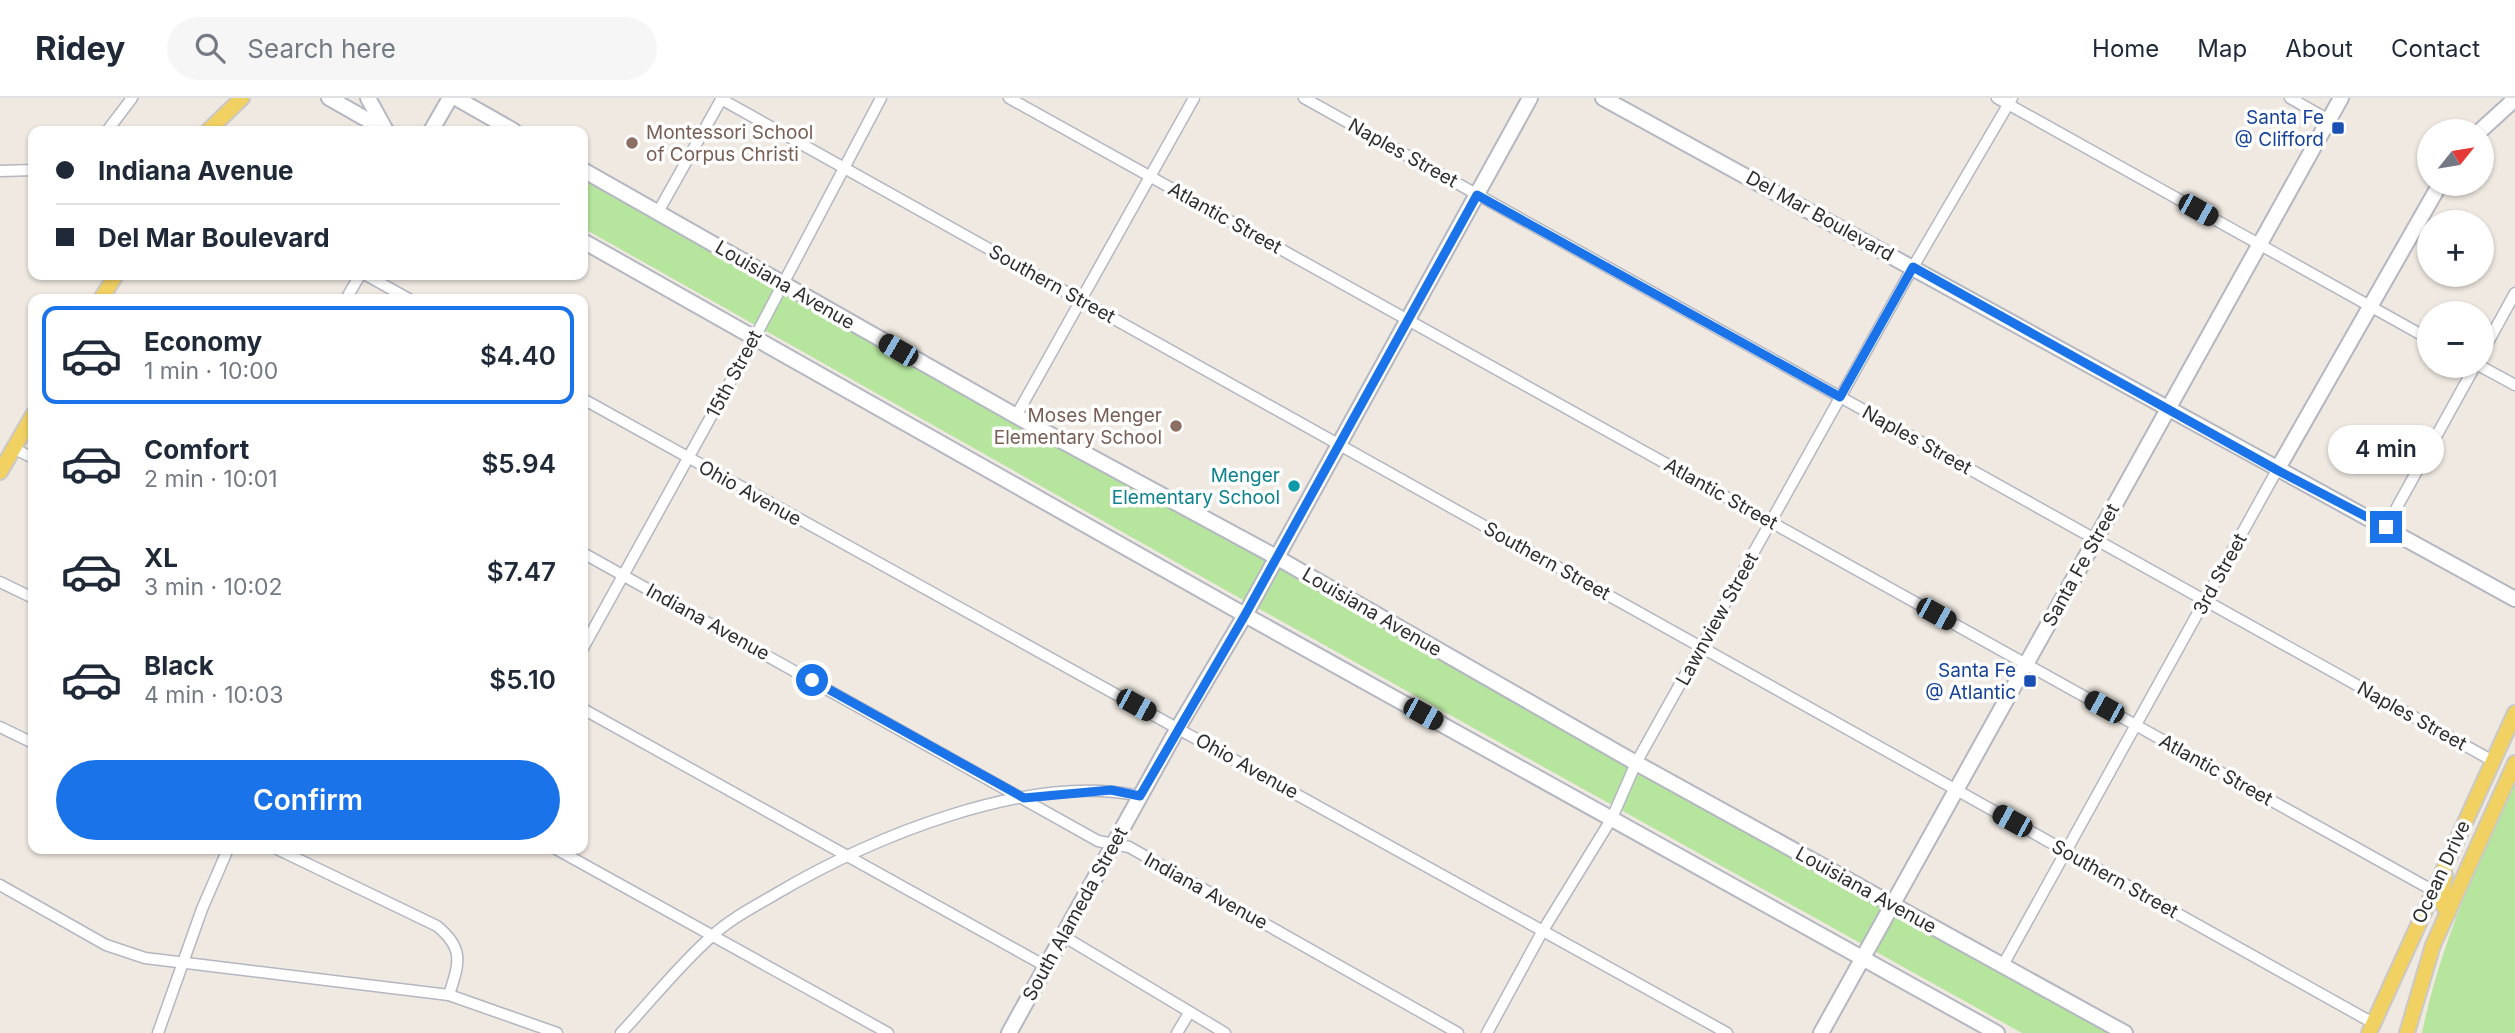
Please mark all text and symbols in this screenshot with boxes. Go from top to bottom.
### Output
search box [167,17,657,80]
text: Ridey [35,28,125,68]
icon: search [191,29,229,67]
text: Search here [247,33,396,64]
text: Home [2092,34,2159,63]
text: Map [2197,34,2247,63]
text: About [2285,34,2353,63]
text: Contact [2391,34,2480,63]
place label: Santa Fe @ Clifford [2235,106,2324,151]
street label: Naples Street [1344,114,1462,192]
north arrow [2417,119,2494,196]
map controls [2417,119,2494,378]
marker: Santa Fe @ Clifford [2330,120,2346,136]
place label: Montessori School of Corpus Christi [646,121,813,166]
marker: Montessori School of Corpus Christi [624,135,640,151]
text: Indiana Avenue [98,155,294,186]
street label: Del Mar Boulevard [1742,166,1898,266]
street label: Atlantic Street [1164,177,1286,259]
car [2175,191,2222,229]
button: + [2417,210,2494,287]
text: Del Mar Boulevard [98,222,330,253]
street label: Louisiana Avenue [711,236,859,334]
street label: Southern Street [985,240,1119,328]
button: − [2417,301,2494,378]
icon: car [60,324,123,387]
text: Economy [144,326,262,357]
street label: 15th Street [701,326,767,422]
car [875,330,922,370]
text: $4.40 [480,340,556,371]
text: 1 min · 10:00 [144,357,278,385]
street label: Naples Street [1858,401,1976,479]
place label: Moses Menger Elementary School [994,404,1162,449]
marker: Moses Menger Elementary School [1168,418,1184,434]
callout: 4 min [2328,426,2444,474]
icon: car [60,432,123,495]
text: Comfort [144,434,249,465]
text: 4 min [2355,435,2417,463]
text: $5.94 [481,448,556,479]
street label: Atlantic Street [1660,453,1782,535]
street label: Ohio Avenue [695,455,805,531]
place label: Menger Elementary School [1112,464,1280,509]
text: 2 min · 10:01 [144,465,278,493]
marker: Menger Elementary School [1286,478,1302,494]
street label: Santa Fe Street [2038,500,2124,630]
route end [2370,511,2402,543]
street label: Southern Street [1480,517,1614,605]
street label: 3rd Street [2188,529,2252,619]
icon: car [60,540,123,603]
text: XL [144,542,178,573]
street label: Lawnview Street [1671,549,1763,689]
text: $7.47 [487,556,556,587]
street label: Louisiana Avenue [1298,563,1446,661]
text: 3 min · 10:02 [144,573,283,601]
street label: Indiana Avenue [642,579,774,665]
car [1913,595,1960,633]
icon: car [60,648,123,711]
text: Black [144,650,214,681]
place label: Santa Fe @ Atlantic [1925,659,2016,704]
text: $5.10 [489,664,556,695]
route start [796,664,828,696]
marker: Santa Fe @ Atlantic [2022,673,2038,689]
street label: Naples Street [2353,677,2471,755]
text: 4 min · 10:03 [144,681,283,709]
car [1113,686,1160,724]
car [2081,688,2128,726]
car [1400,695,1447,733]
street label: Ohio Avenue [1192,728,1302,804]
street label: Atlantic Street [2155,729,2277,811]
button: Confirm [56,760,560,840]
car [1989,802,2036,840]
street label: Ocean Drive [2407,817,2475,927]
street label: South Alameda Street [1018,823,1132,1005]
street label: Southern Street [2048,835,2182,923]
street label: Louisiana Avenue [1792,842,1940,938]
street label: Indiana Avenue [1140,848,1272,934]

